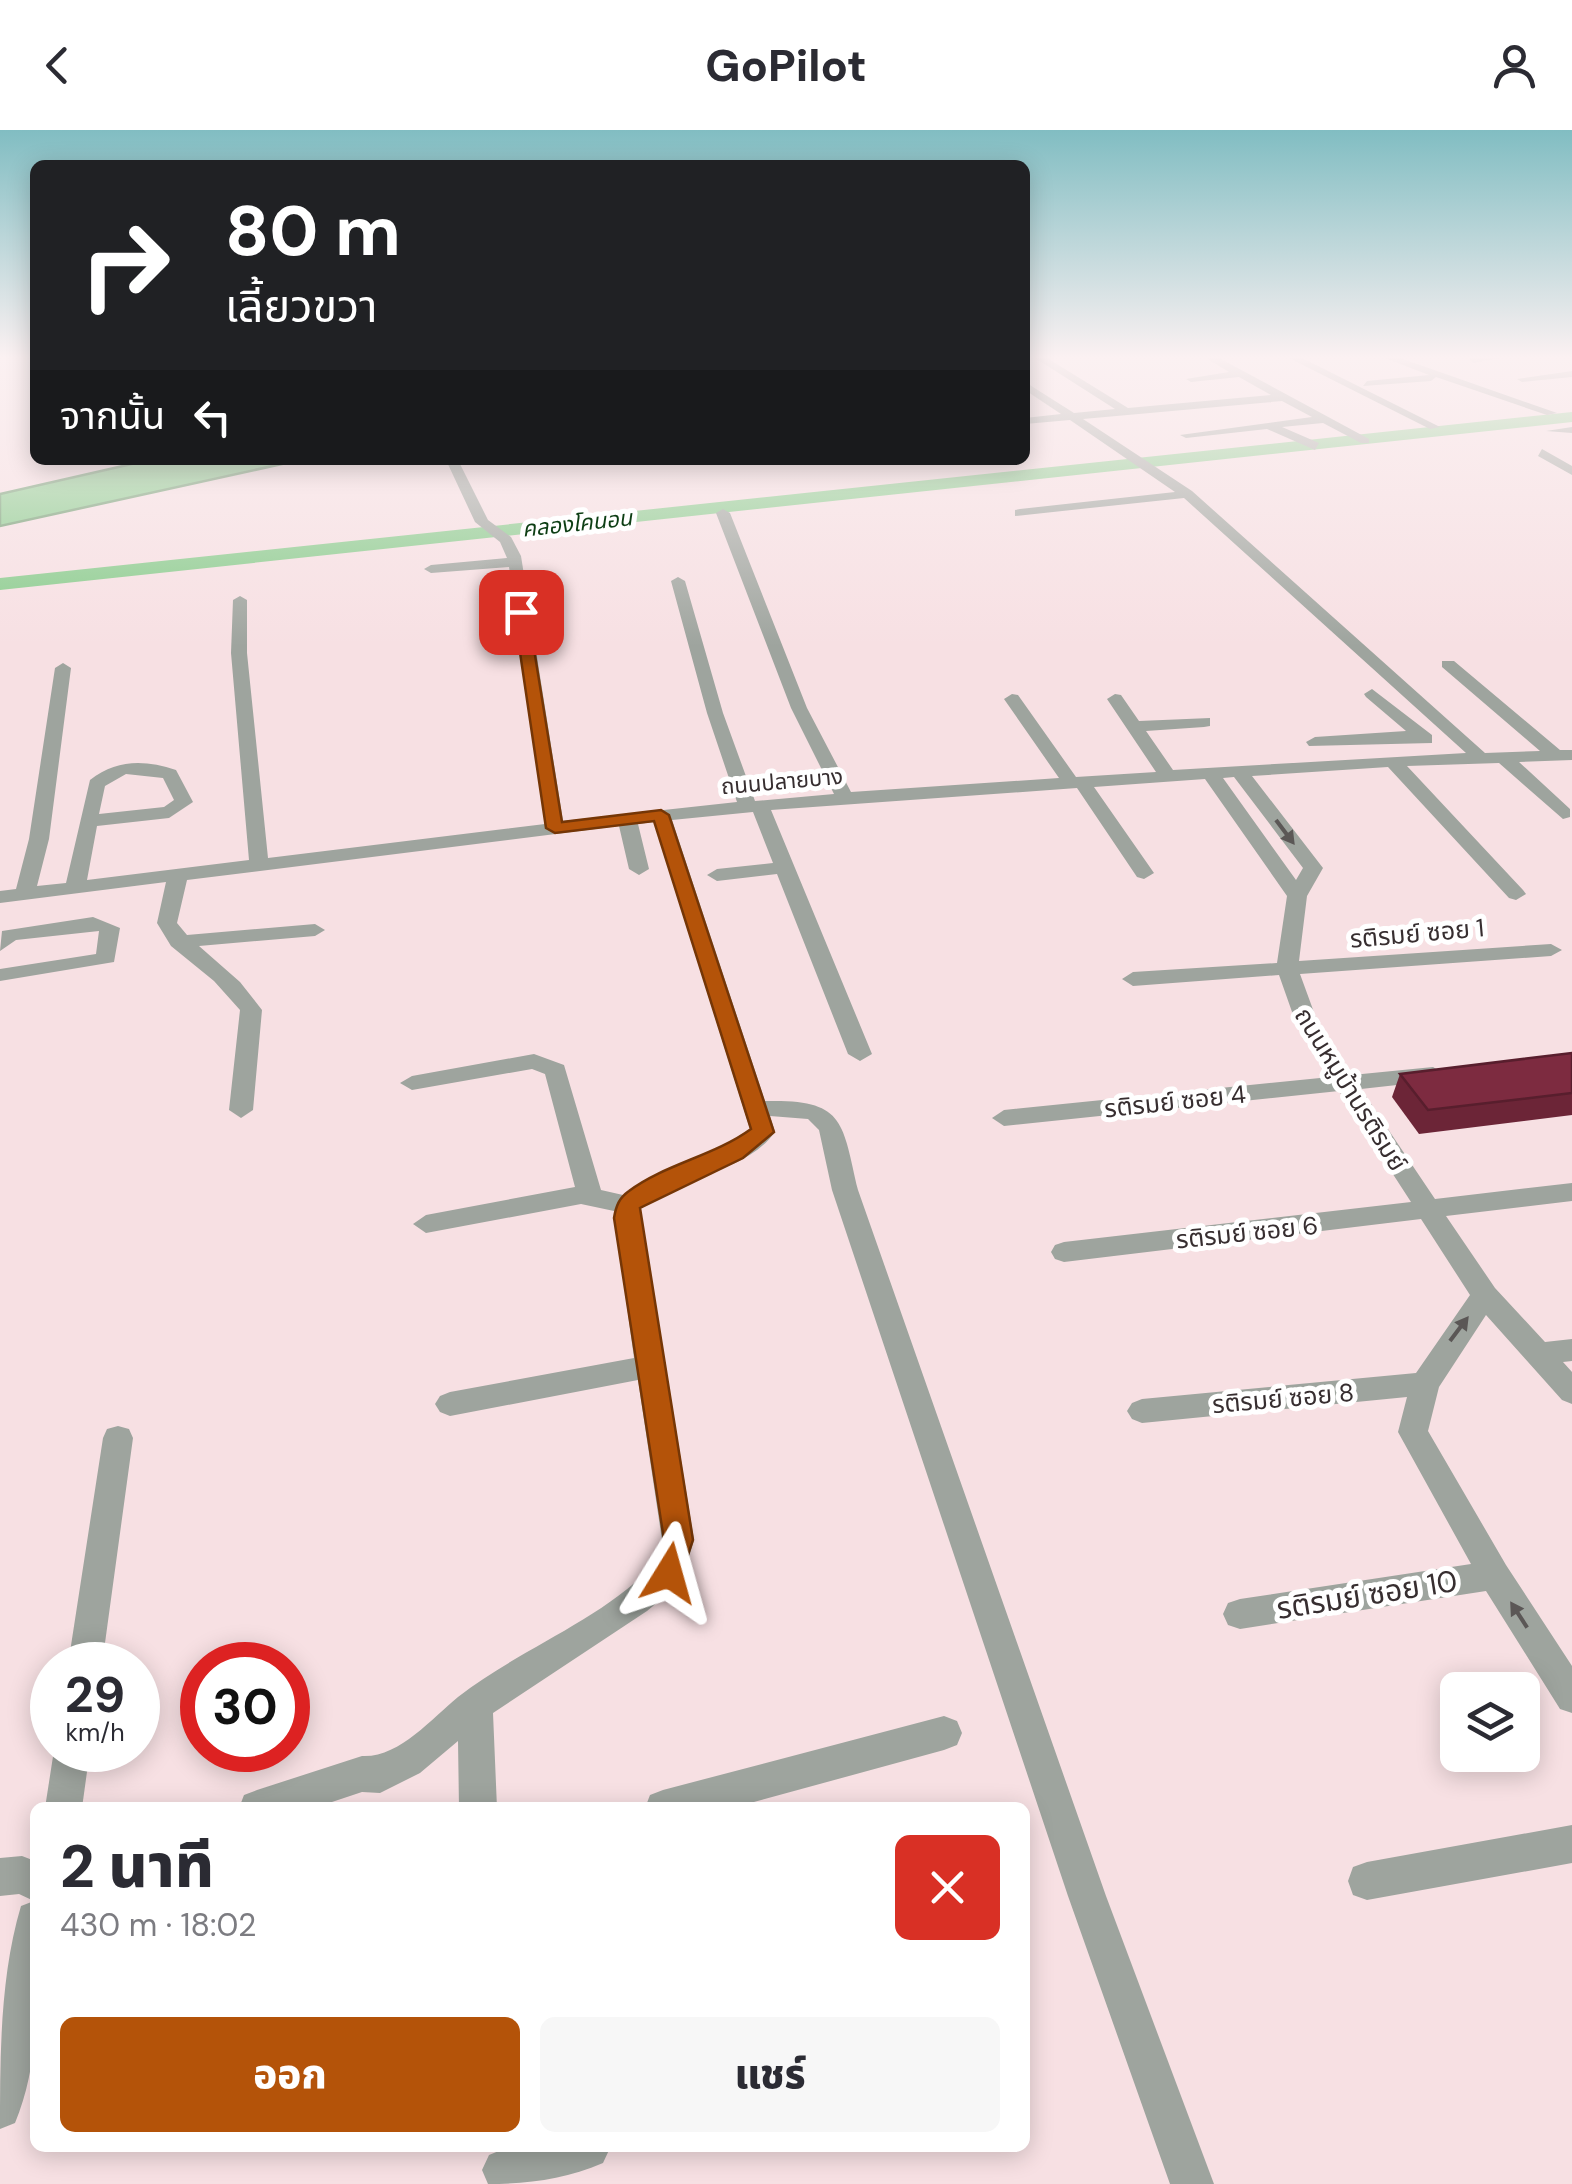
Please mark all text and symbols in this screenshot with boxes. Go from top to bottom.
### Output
text: GoPilot [705,36,867,95]
icon: back [30,38,85,93]
icon: person [1487,38,1542,93]
text: 80 m [225,186,401,277]
icon: right [60,200,190,330]
text: เลี้ยวขวา [225,277,377,336]
icon: left [185,390,240,445]
text: จากนั้น [60,391,165,441]
water label: คลองโคนอน [521,503,635,544]
pin [479,570,564,655]
icon: arrive [494,585,549,640]
street label: ถนนปลายบาง [720,762,844,801]
one-way arrow [1275,819,1295,845]
street label: รติรมย์ ซอย 1 [1349,911,1486,956]
street label: ถนนหมูบ้านรติรมย์ [1287,1001,1414,1177]
street label: รติรมย์ ซอย 4 [1103,1078,1247,1125]
street label: รติรมย์ ซอย 6 [1174,1209,1320,1256]
one-way arrow [1448,1316,1468,1343]
street label: รติรมย์ ซอย 8 [1211,1376,1355,1421]
position arrow [617,1521,721,1625]
street label: รติรมย์ ซอย 10 [1274,1561,1460,1628]
one-way arrow [1511,1601,1529,1628]
speed limit sign: 30 [180,1642,310,1772]
text: 29 [65,1662,125,1728]
map controls [1440,1672,1540,1772]
button: layers [1440,1672,1540,1772]
text: km/h [65,1716,125,1749]
text: 2 นาที [60,1827,214,1906]
button: close [895,1835,1000,1940]
text: 430 m · 18:02 [60,1904,257,1946]
button: ออก [60,2017,520,2132]
button: แชร์ [540,2017,1000,2132]

